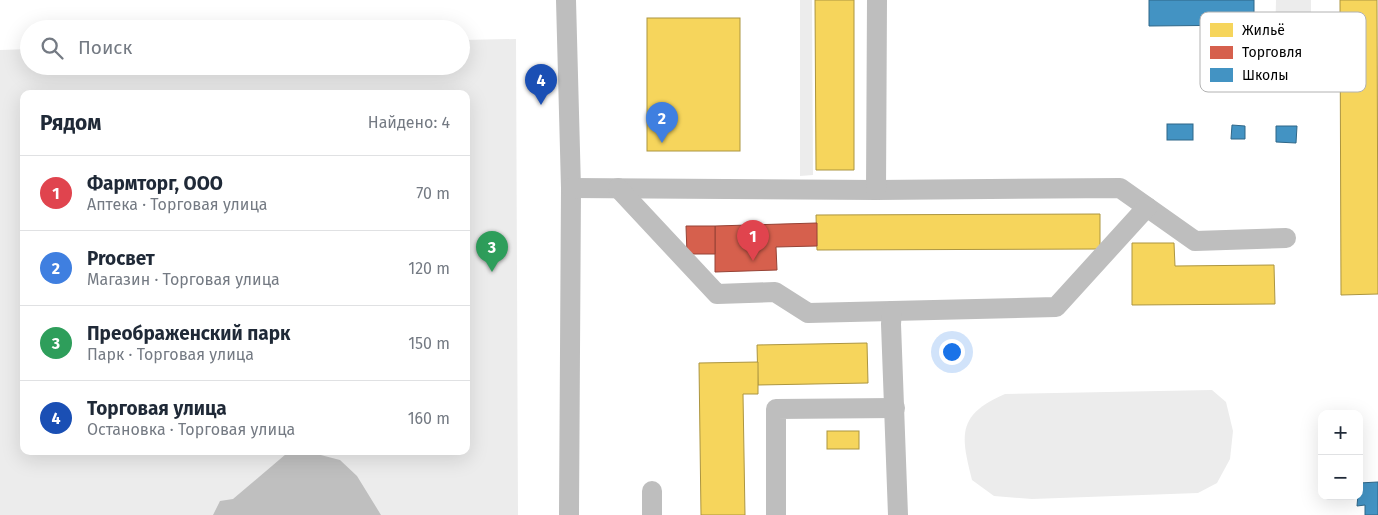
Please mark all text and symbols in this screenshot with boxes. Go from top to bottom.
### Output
legend [1200,12,1366,92]
search box [20,20,470,75]
text: Жильё [1242,22,1285,39]
icon: search [38,34,66,62]
text: Поиск [78,36,132,59]
text: Торговля [1242,44,1302,61]
pin: 4 [525,64,557,105]
text: Школы [1242,67,1288,84]
pin: 2 [646,102,678,143]
text: Рядом [40,110,101,136]
text: Найдено: 4 [368,113,450,132]
text: Фармторг, ООО [87,172,223,195]
text: 1 [52,184,60,203]
text: 70 m [416,184,450,203]
text: Аптека · Торговая улица [87,195,267,214]
pin: 1 [737,220,769,261]
pin: 3 [476,231,508,272]
text: Proсвет [87,247,155,270]
text: 2 [52,259,60,278]
text: 120 m [408,259,450,278]
text: Магазин · Торговая улица [87,270,280,289]
text: Преображенский парк [87,322,291,345]
text: 3 [52,334,60,353]
text: 150 m [408,334,450,353]
your location [939,339,965,365]
text: Парк · Торговая улица [87,345,254,364]
text: Торговая улица [87,397,227,420]
text: 4 [51,409,61,428]
text: 160 m [408,409,450,428]
map controls [1318,410,1363,500]
button: + [1318,410,1363,455]
text: Остановка · Торговая улица [87,420,295,439]
button: − [1318,455,1363,500]

